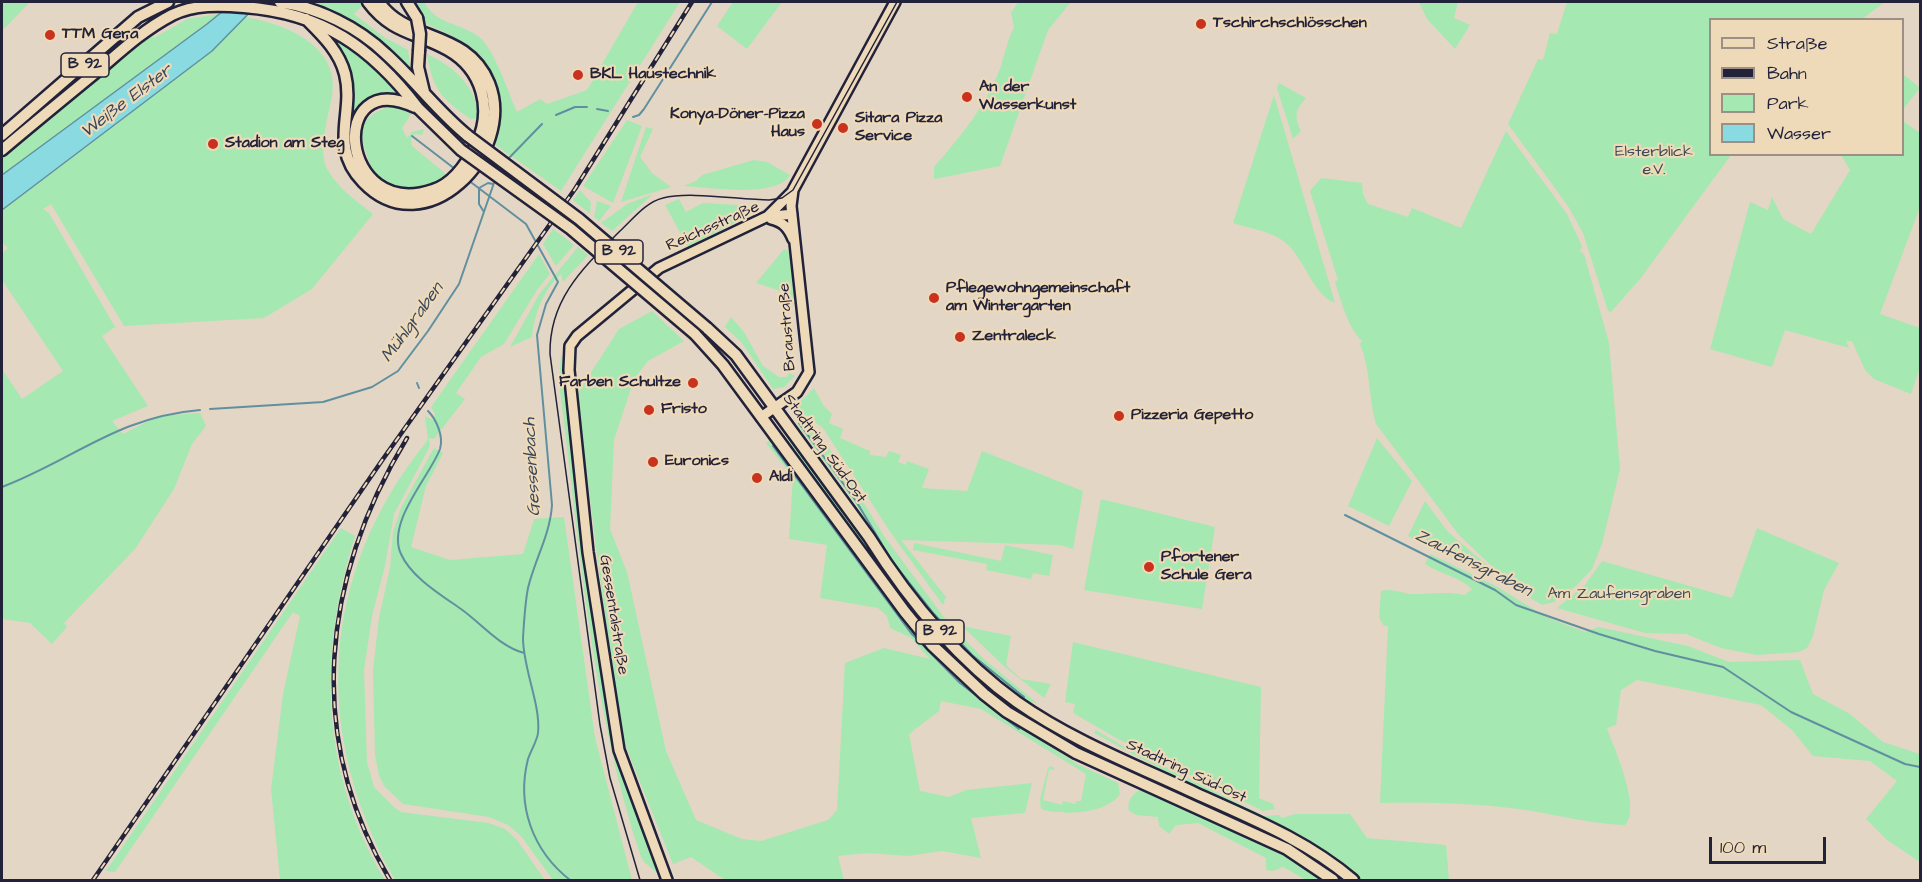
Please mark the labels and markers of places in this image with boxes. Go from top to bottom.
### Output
place label: Tschirchschlösschen [1213,14,1367,34]
marker: Tschirchschlösschen [1194,17,1208,31]
place label: TTM Gera [62,25,138,45]
marker: TTM Gera [43,28,57,42]
place label: BKL Haustechnik [590,65,716,85]
marker: BKL Haustechnik [571,68,585,82]
place label: An der Wasserkunst [979,78,1076,116]
marker: An der Wasserkunst [960,90,974,104]
place label: Konya-Döner-Pizza Haus [670,105,805,143]
place label: Sitara Pizza Service [855,109,942,147]
marker: Konya-Döner-Pizza Haus [810,117,824,131]
marker: Sitara Pizza Service [836,121,850,135]
place label: Stadion am Steg [225,134,345,154]
marker: Stadion am Steg [206,137,220,151]
place label: Pflegewohngemeinschaft am Wintergarten [946,279,1130,317]
marker: Pflegewohngemeinschaft am Wintergarten [927,291,941,305]
place label: Zentraleck [972,327,1056,347]
marker: Zentraleck [953,330,967,344]
place label: Farben Schultze [559,373,681,393]
marker: Farben Schultze [686,376,700,390]
place label: Fristo [661,400,707,420]
marker: Fristo [642,403,656,417]
place label: Pizzeria Gepetto [1131,406,1253,426]
marker: Pizzeria Gepetto [1112,409,1126,423]
place label: Euronics [665,452,729,472]
marker: Euronics [646,455,660,469]
place label: Aldi [769,468,792,488]
marker: Aldi [750,471,764,485]
place label: Pfortener Schule Gera [1161,548,1252,586]
marker: Pfortener Schule Gera [1142,560,1156,574]

